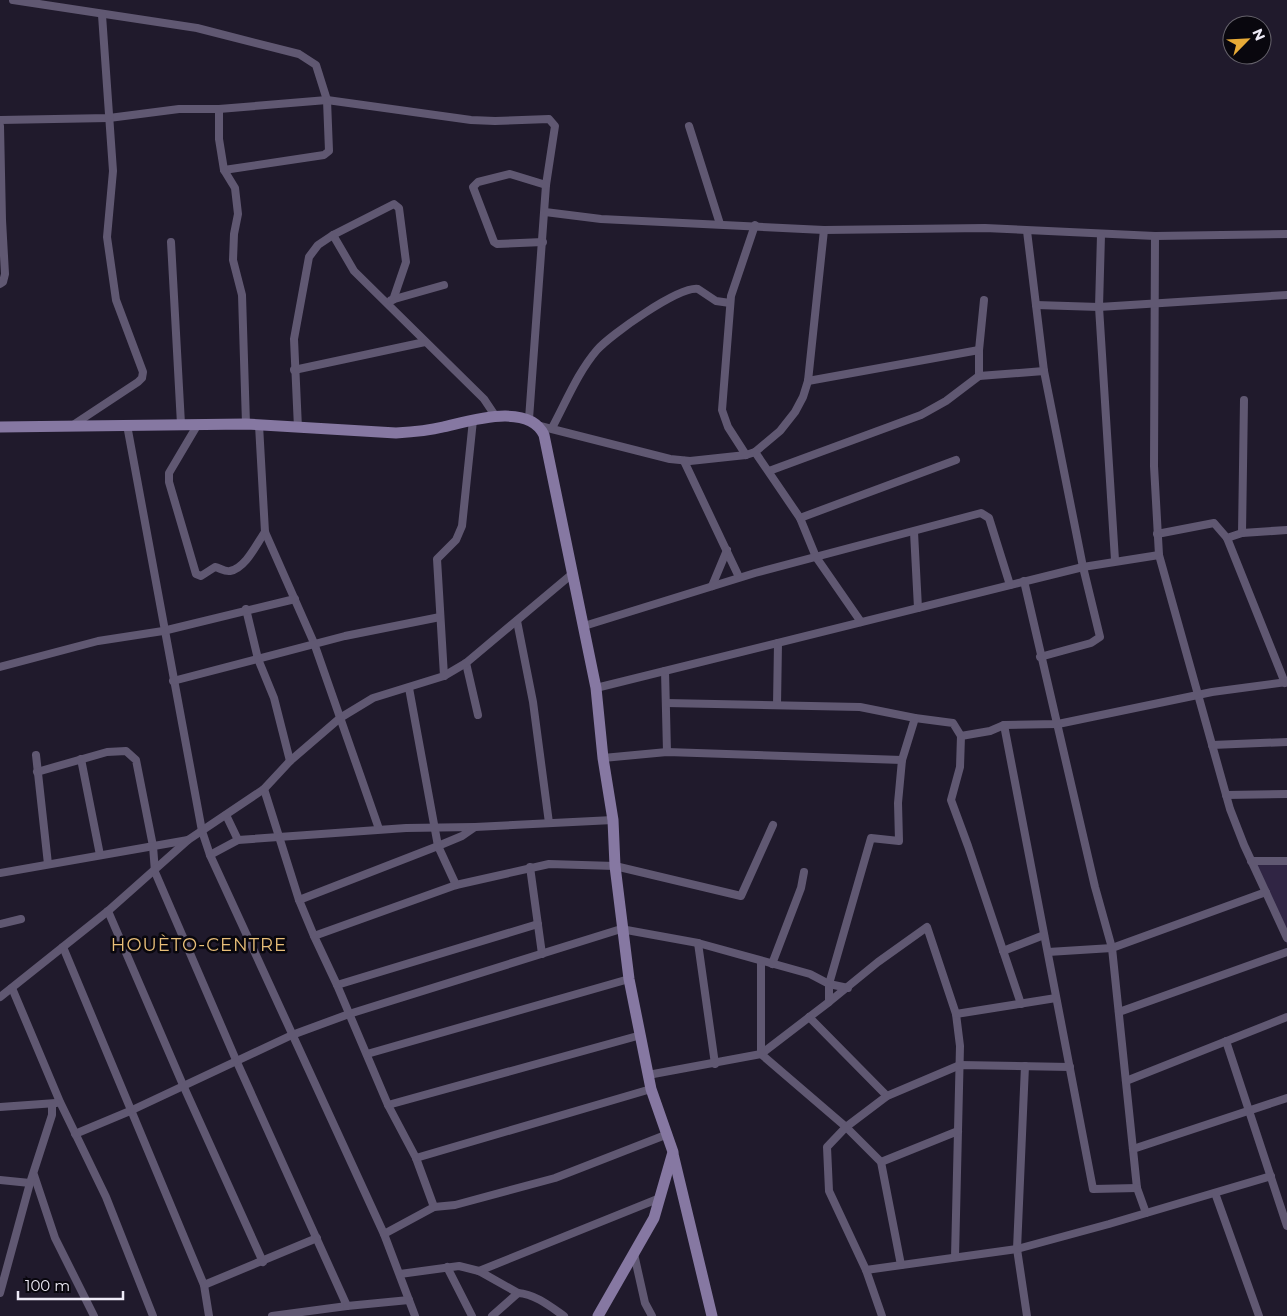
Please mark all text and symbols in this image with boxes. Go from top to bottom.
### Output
north arrow [1222,15,1272,65]
text: N [1248,26,1269,44]
district label: HOUÈTO-CENTRE [111,934,287,956]
scale bar [18,1268,122,1300]
text: 100 m [25,1276,70,1295]

